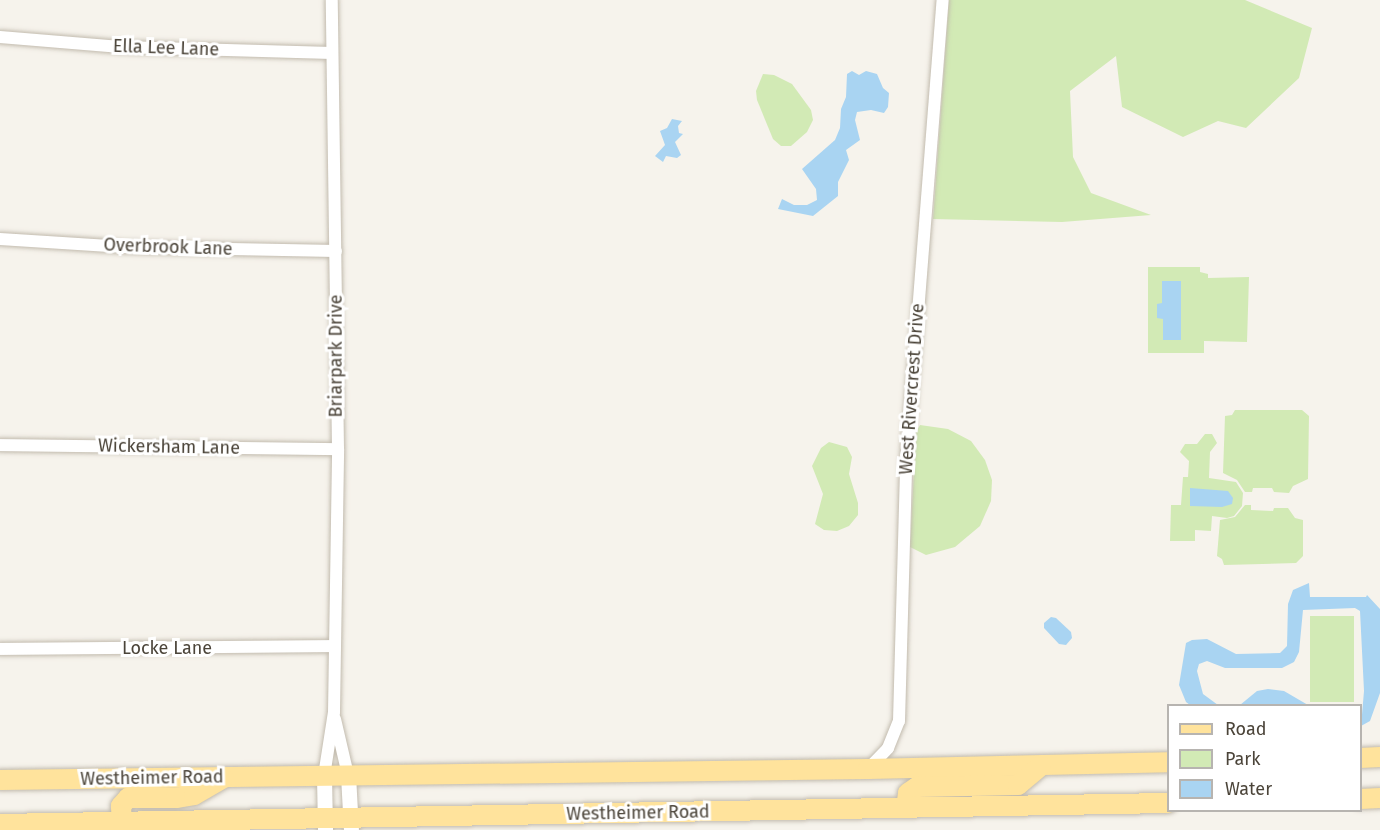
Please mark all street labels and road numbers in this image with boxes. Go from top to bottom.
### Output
street label: Ella Lee Lane [112,35,220,61]
street label: Overbrook Lane [103,234,233,260]
street label: Briarpark Drive [325,294,347,418]
street label: West Rivercrest Drive [895,303,929,475]
street label: Wickersham Lane [98,435,240,459]
street label: Locke Lane [122,637,212,659]
street label: Westheimer Road [80,766,224,790]
street label: Westheimer Road [566,801,710,825]

